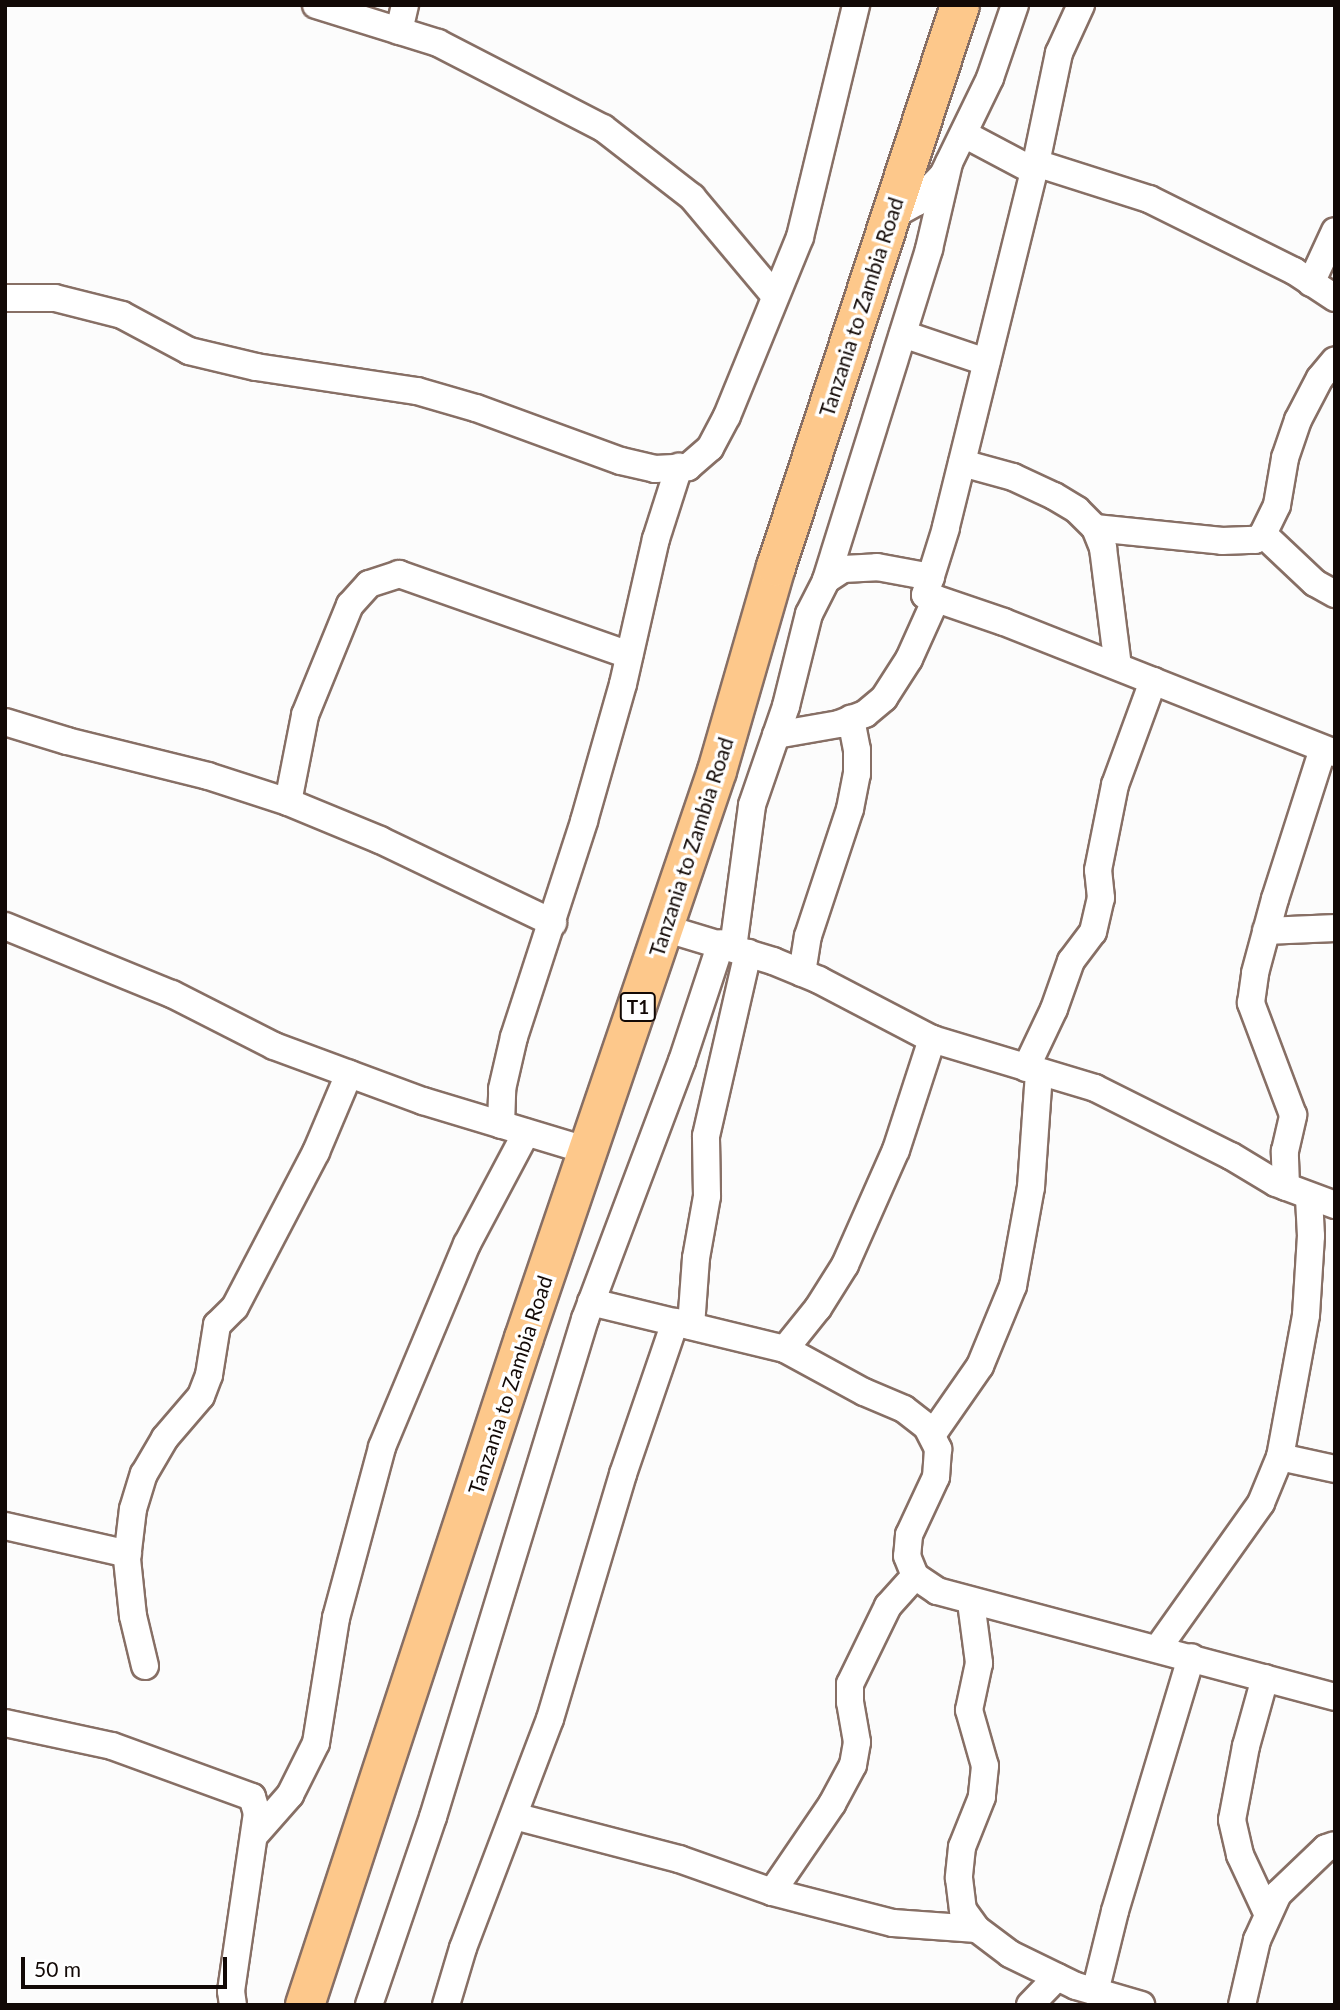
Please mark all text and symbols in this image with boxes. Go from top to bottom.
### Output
street label: Tanzania to Zambia Road [814,194,908,420]
street label: Tanzania to Zambia Road [644,734,738,960]
road number: T1 [619,992,657,1023]
street label: Tanzania to Zambia Road [463,1272,557,1498]
scale bar [24,1944,231,1988]
text: 50 m [34,1956,81,1981]

